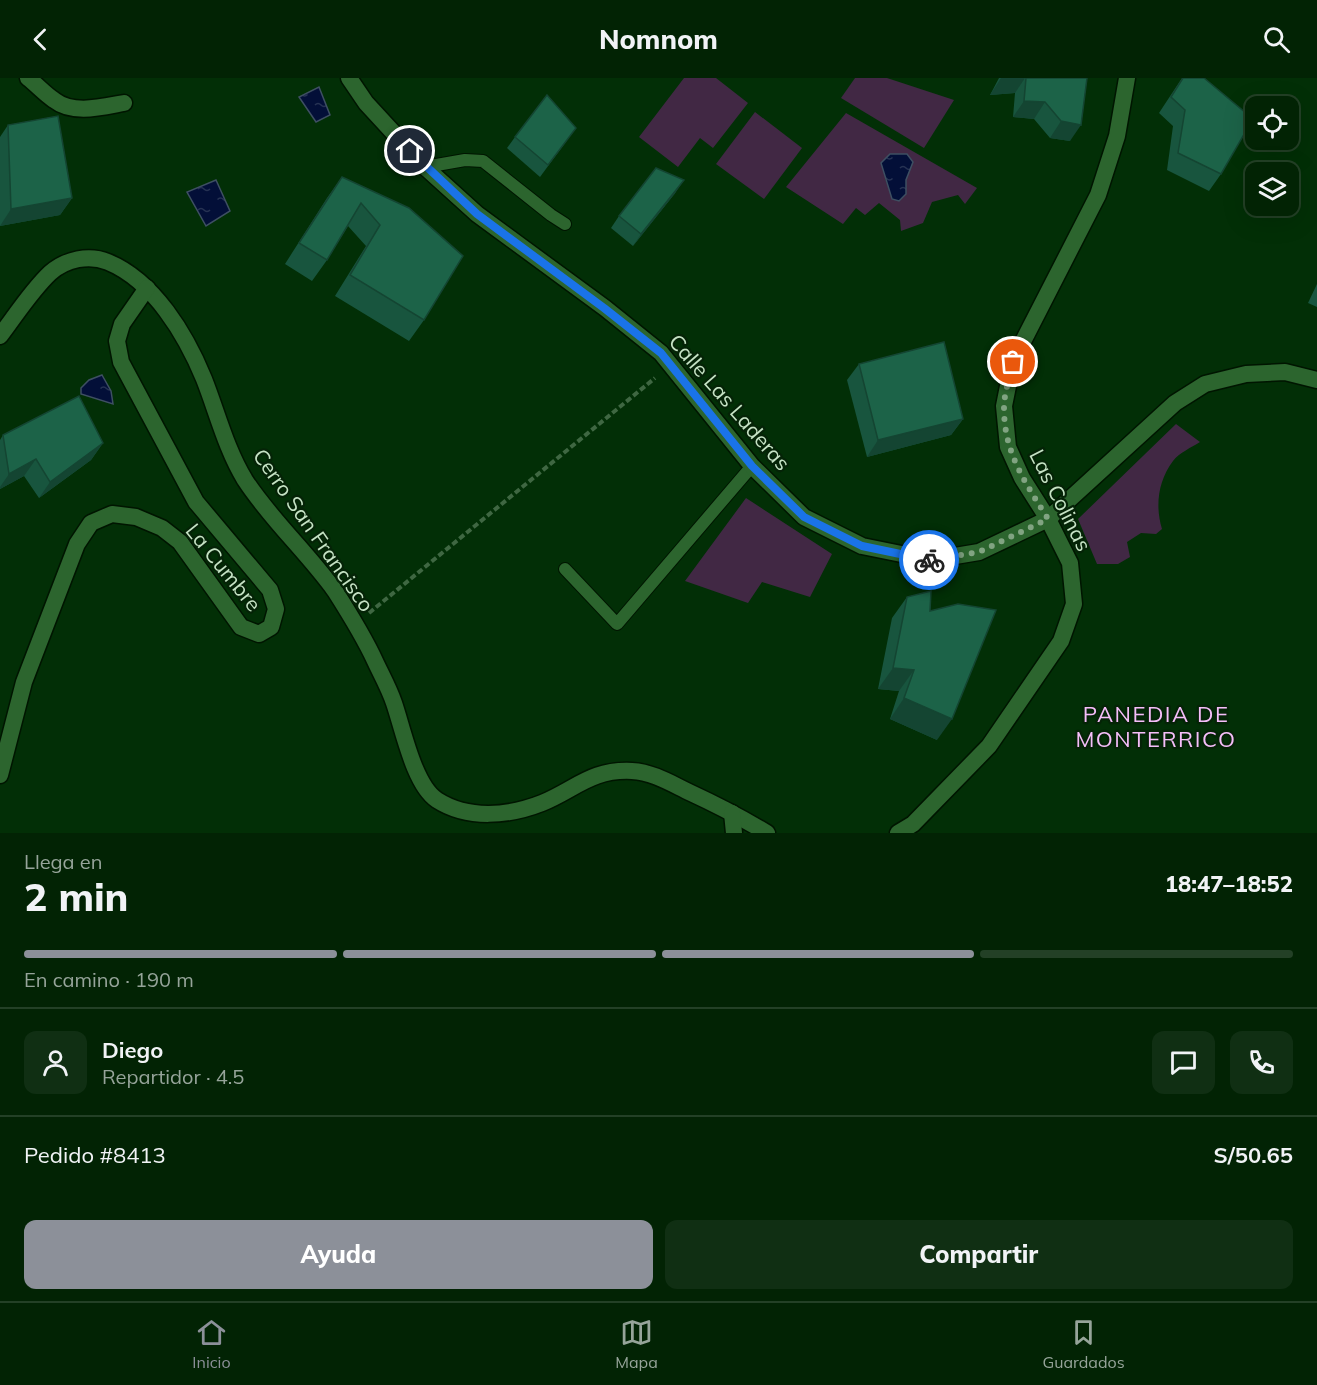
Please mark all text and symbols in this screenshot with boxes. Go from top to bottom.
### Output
text: Nomnom [599,22,718,56]
icon: back [24,23,57,56]
icon: search [1260,23,1293,56]
map controls [1245,96,1299,216]
button: locate [1245,96,1299,150]
pin [384,125,435,176]
icon: home [393,134,426,167]
button: layers [1245,162,1299,216]
street label: Calle Las Laderas [664,329,796,475]
pin [987,336,1038,387]
icon: bag [996,345,1029,378]
street label: Cerro San Francisco [248,443,380,617]
street label: Las Colinas [1024,445,1098,555]
street label: La Cumbre [181,518,267,616]
courier [899,530,959,590]
icon: bike [913,544,946,577]
district label: PANEDIA DE MONTERRICO [1075,700,1237,753]
text: Llega en [24,849,102,874]
text: 18:47–18:52 [1165,870,1293,898]
text: 2 min [24,872,129,921]
text: En camino · 190 m [24,967,194,992]
button: person [24,1031,87,1094]
button: chat [1152,1031,1215,1094]
button: phone [1230,1031,1293,1094]
text: Diego [102,1036,163,1064]
text: Repartidor · 4.5 [102,1064,244,1089]
text: Pedido #8413 [24,1141,166,1169]
text: S/50.65 [1213,1141,1293,1169]
button: Ayuda [24,1220,653,1289]
button: Compartir [665,1220,1293,1289]
tab: Inicio [192,1316,231,1372]
tab: Mapa [615,1316,658,1372]
tab: Guardados [1043,1316,1125,1372]

